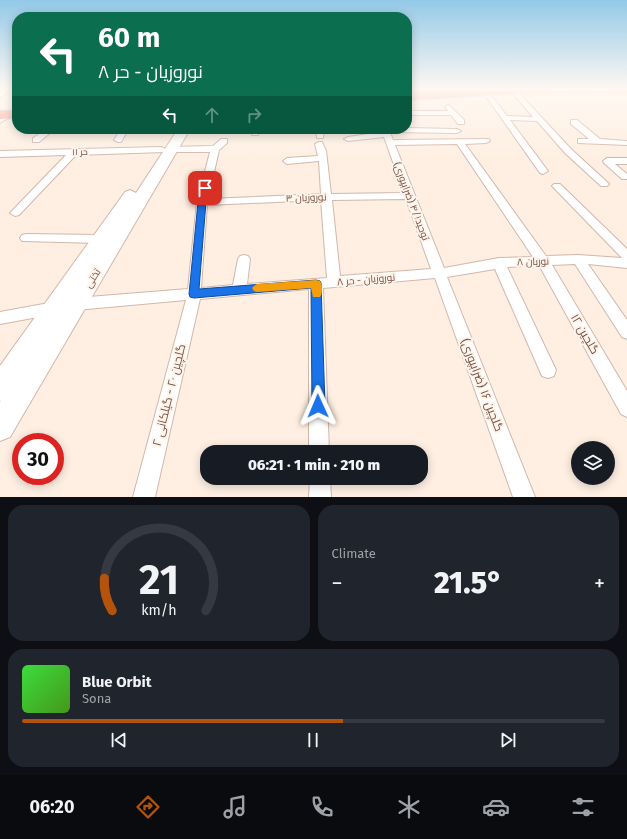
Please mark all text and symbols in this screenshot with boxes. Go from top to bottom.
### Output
text: 60 m [98,21,160,54]
icon: left [32,28,84,80]
text: نوروزیان - حر ۸ [98,61,203,83]
icon: left [159,104,181,126]
icon: ahead [201,104,223,126]
icon: right [243,104,265,126]
street label: حر ۱۱ [72,147,88,157]
street label: توحید۴/۱ (ضرابپوری) [391,160,433,243]
pin [188,171,222,205]
icon: arrive [194,177,216,199]
street label: نوروزیان ۳ [285,191,327,205]
street label: نوریان ۸ [517,255,549,269]
street label: تختی [82,266,104,290]
street label: نوروزیان - حر ۸ [337,271,396,289]
street label: گلچین ۱۲ [566,311,602,358]
street label: گلچین ۱۶ (ضرابپوری) [456,337,506,434]
street label: گلچین ۲۰ - گیلکانی ۲ [150,343,190,448]
position arrow [297,385,339,427]
speed limit sign: 30 [12,433,64,485]
map controls [571,441,615,485]
button: layers [571,441,615,485]
text: 06:21 · 1 min · 210 m [248,456,380,474]
text: Climate [332,546,376,561]
text: 21 [139,555,179,605]
text: 21.5° [434,565,502,601]
text: − [332,570,343,597]
text: + [594,570,605,597]
text: km/h [141,602,176,619]
text: Blue Orbit [82,673,151,691]
text: Sona [82,691,111,706]
icon: previous [108,729,130,751]
icon: pause [302,729,324,751]
icon: next [497,729,519,751]
icon: directions [134,793,162,821]
icon: music [221,793,249,821]
icon: phone [308,793,336,821]
icon: climate [395,793,423,821]
icon: car [482,793,510,821]
icon: filters [569,793,597,821]
text: 06:20 [30,796,74,818]

